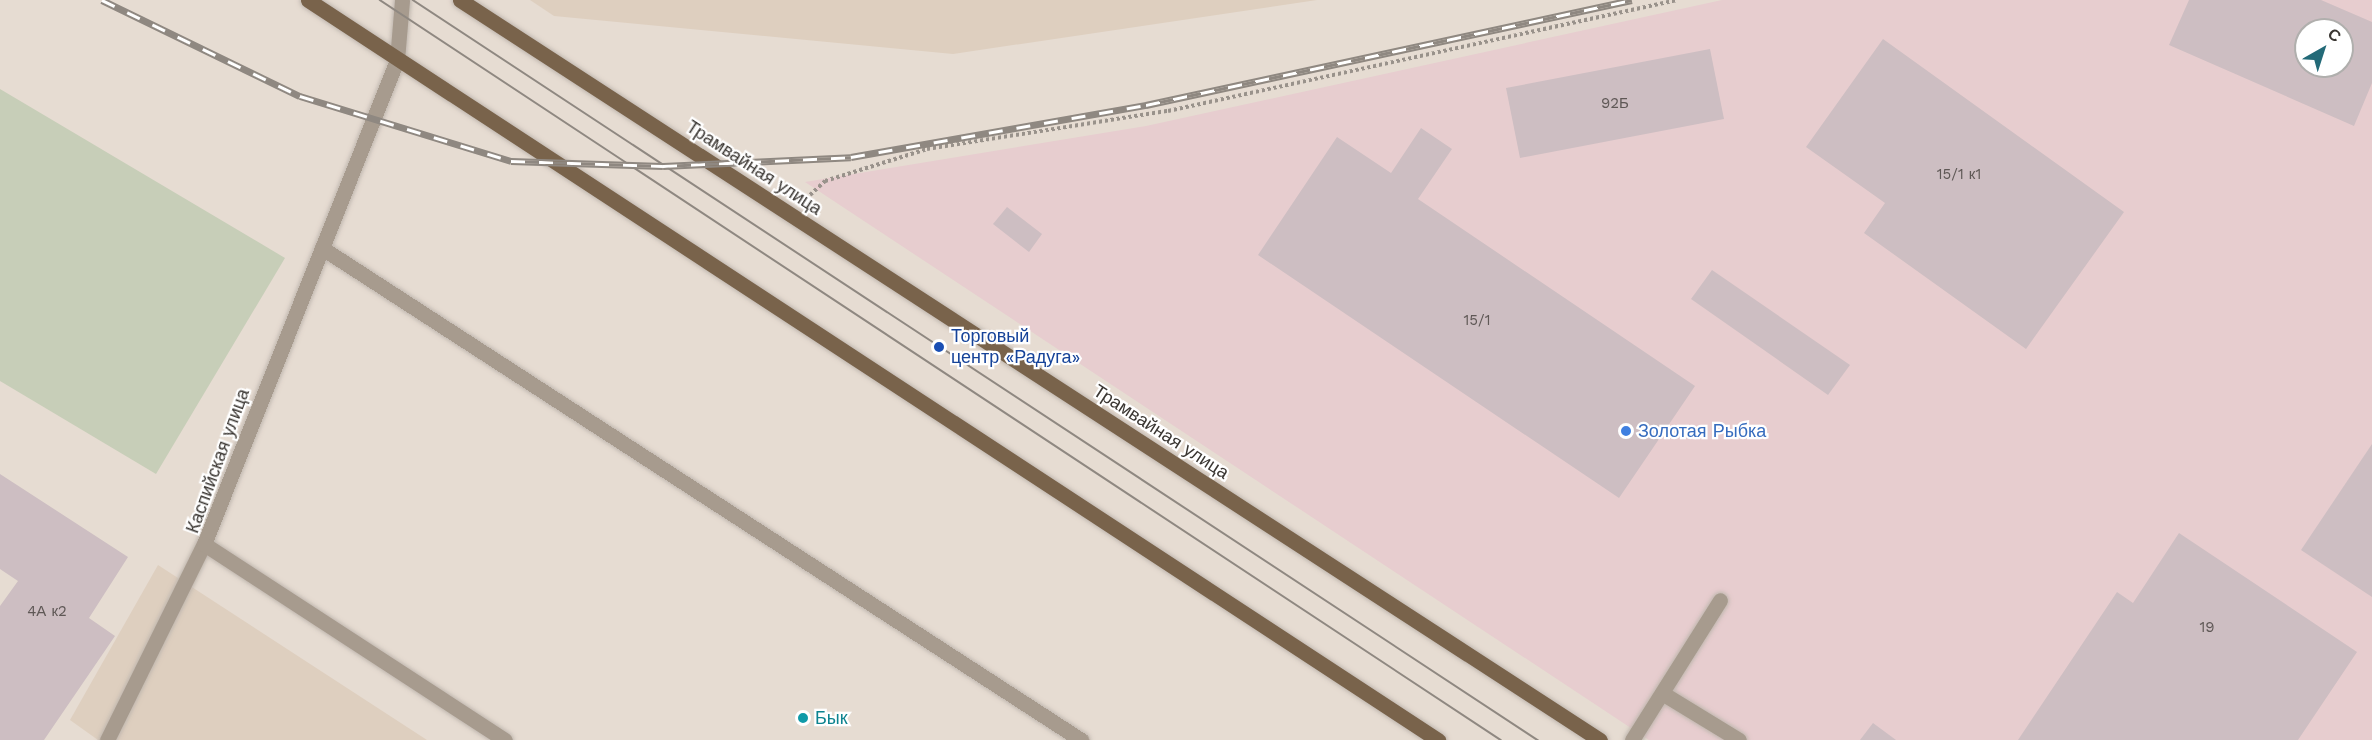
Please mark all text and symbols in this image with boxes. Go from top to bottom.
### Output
north arrow [2294,18,2354,78]
text: С [2324,24,2345,46]
house number: 92Б [1601,95,1629,113]
street label: Трамвайная улица [682,116,826,220]
house number: 15/1 к1 [1937,166,1981,184]
house number: 15/1 [1464,312,1490,330]
place label: Торговый центр «Радуга» [951,326,1080,368]
marker: Торговый центр «Радуга» [932,340,946,354]
street label: Трамвайная улица [1089,380,1233,484]
street label: Каспийская улица [182,386,254,536]
place label: Золотая Рыбка [1638,420,1766,442]
marker: Золотая Рыбка [1619,424,1633,438]
house number: 4А к2 [27,603,67,621]
house number: 19 [2199,619,2215,637]
place label: Бык [815,707,848,729]
marker: Бык [796,711,810,725]

